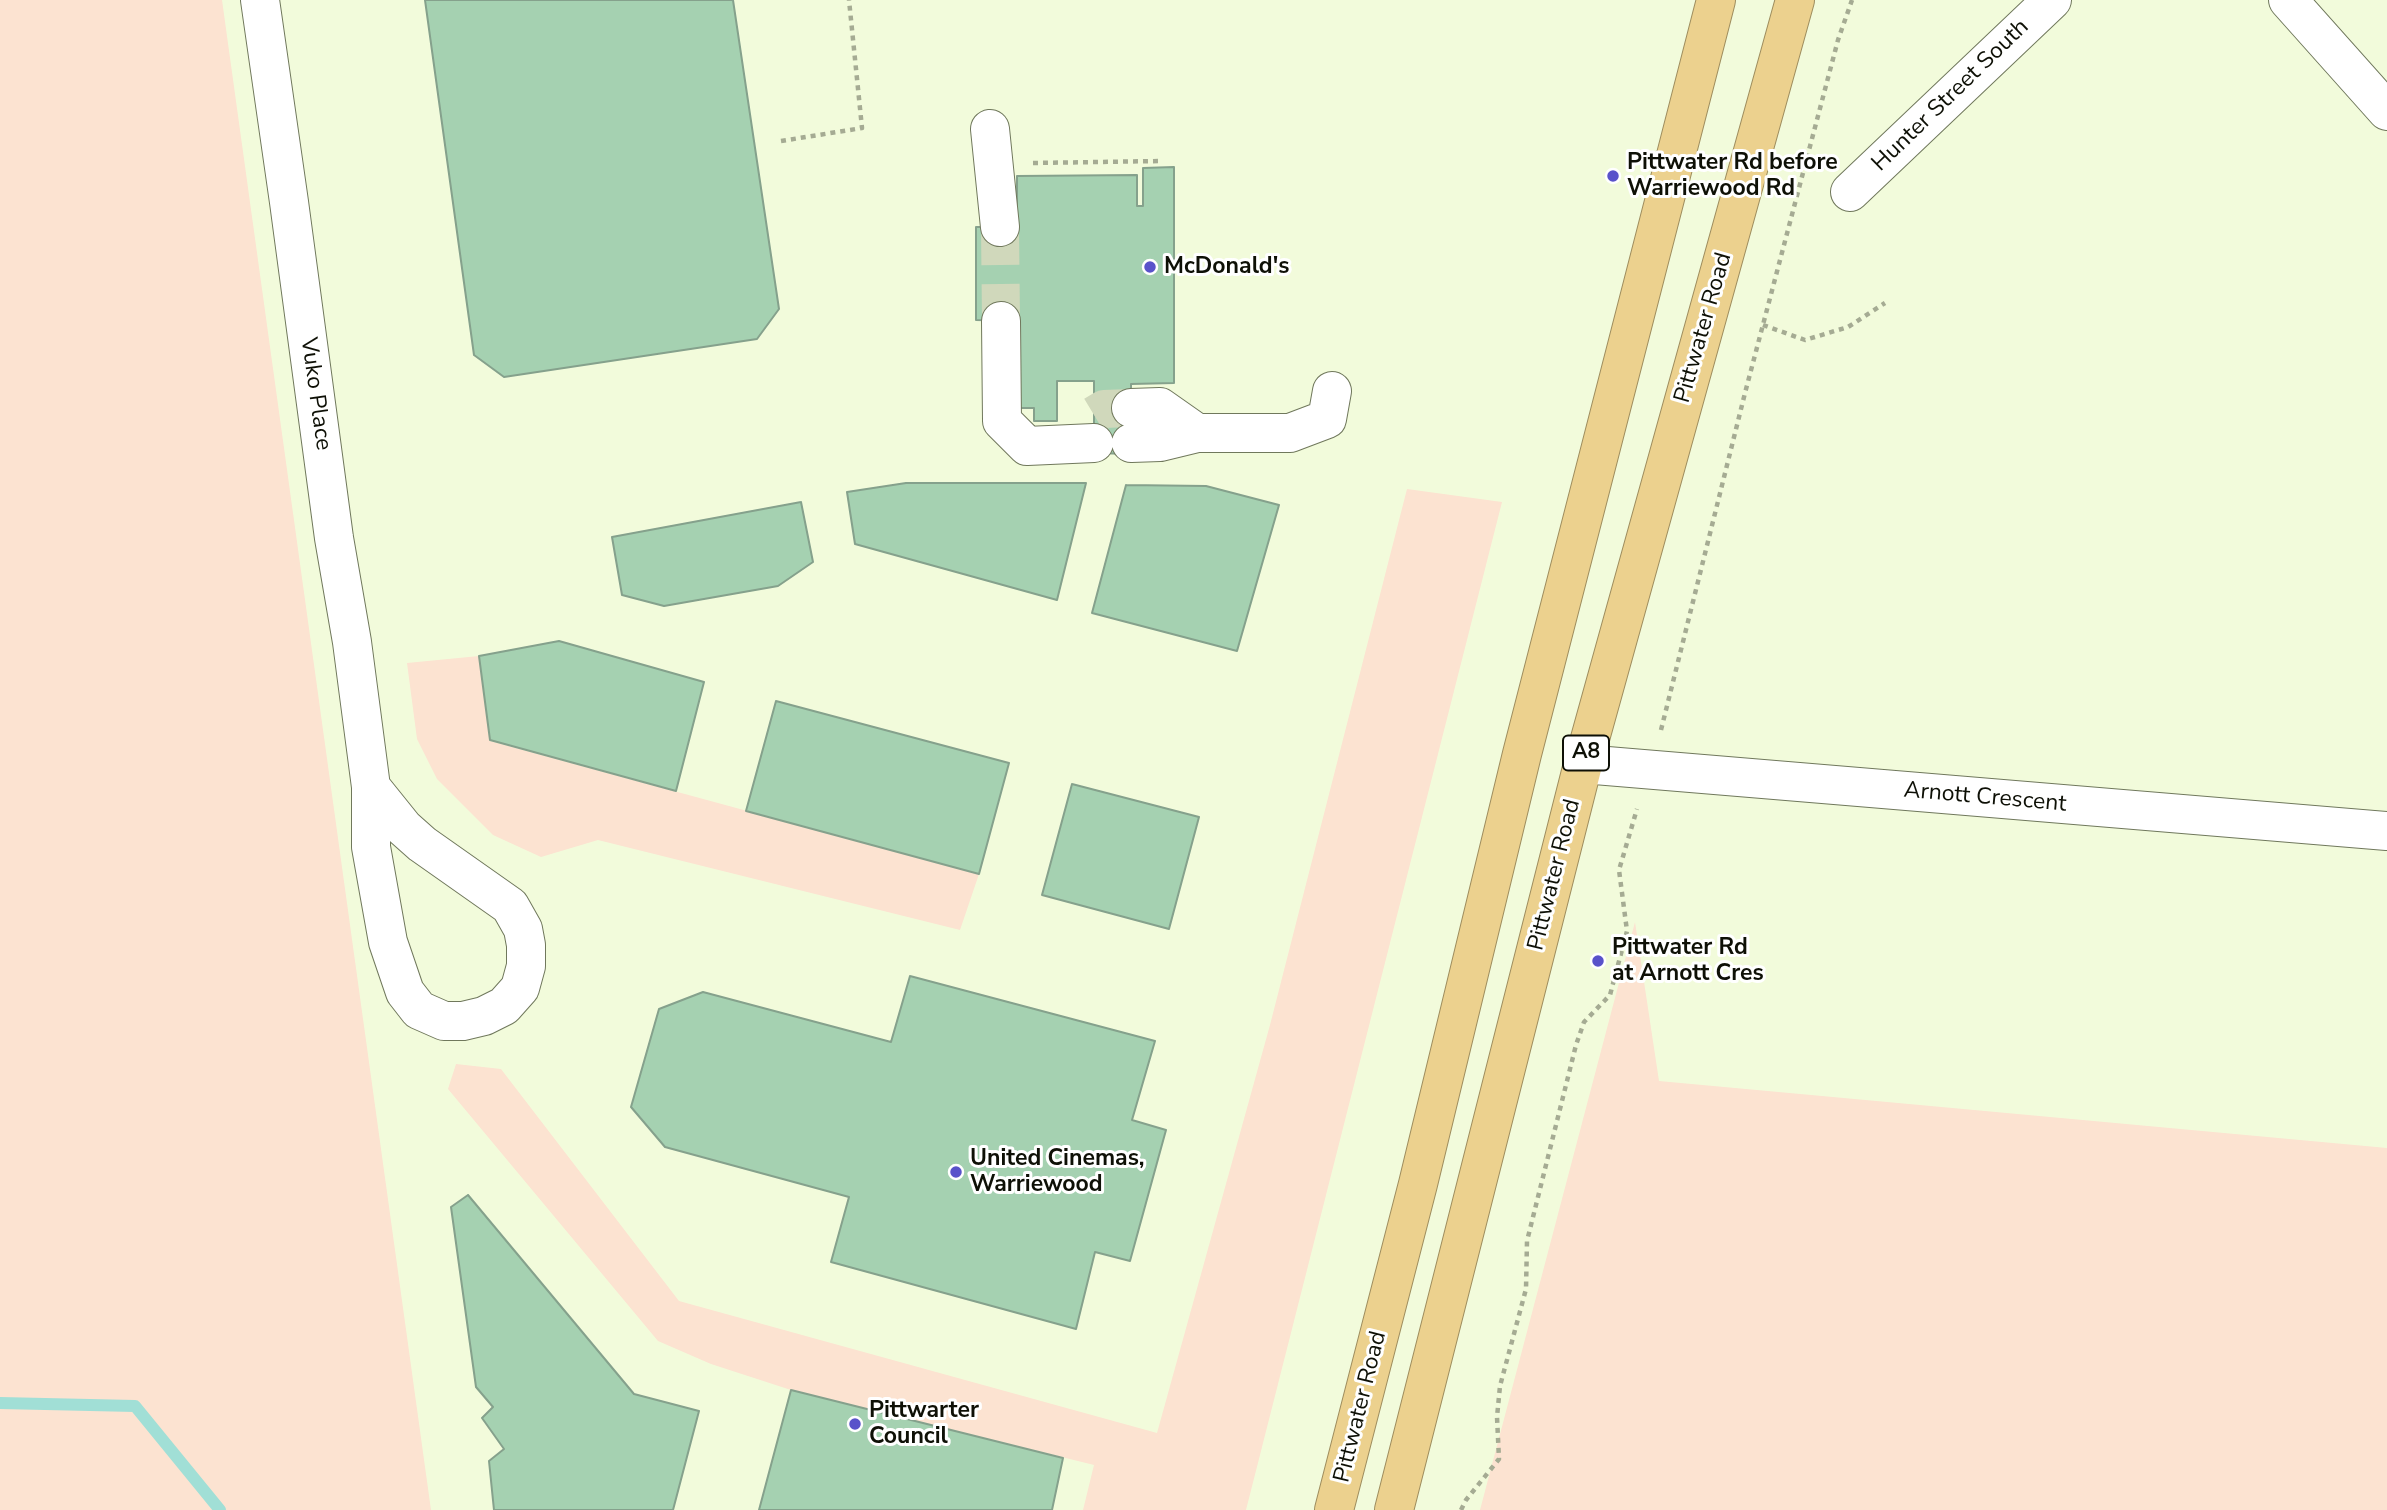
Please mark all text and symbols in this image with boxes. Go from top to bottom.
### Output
street label: Hunter Street South [1867,14,2035,178]
place label: Pittwater Rd before Warriewood Rd [1627,149,1838,203]
marker: Pittwater Rd before Warriewood Rd [1605,168,1621,184]
street label: Pittwater Road [1669,250,1739,406]
place label: McDonald's [1164,253,1289,281]
marker: McDonald's [1142,259,1158,275]
street label: Vuko Place [293,336,337,452]
road number: A8 [1563,736,1609,770]
street label: Arnott Crescent [1903,777,2067,819]
street label: Pittwater Road [1523,796,1587,954]
place label: Pittwater Rd at Arnott Cres [1612,934,1764,988]
marker: Pittwater Rd at Arnott Cres [1590,953,1606,969]
place label: United Cinemas, Warriewood [970,1145,1144,1199]
marker: United Cinemas, Warriewood [948,1164,964,1180]
street label: Pittwater Road [1329,1328,1393,1486]
place label: Pittwarter Council [869,1397,979,1451]
marker: Pittwarter Council [847,1416,863,1432]

